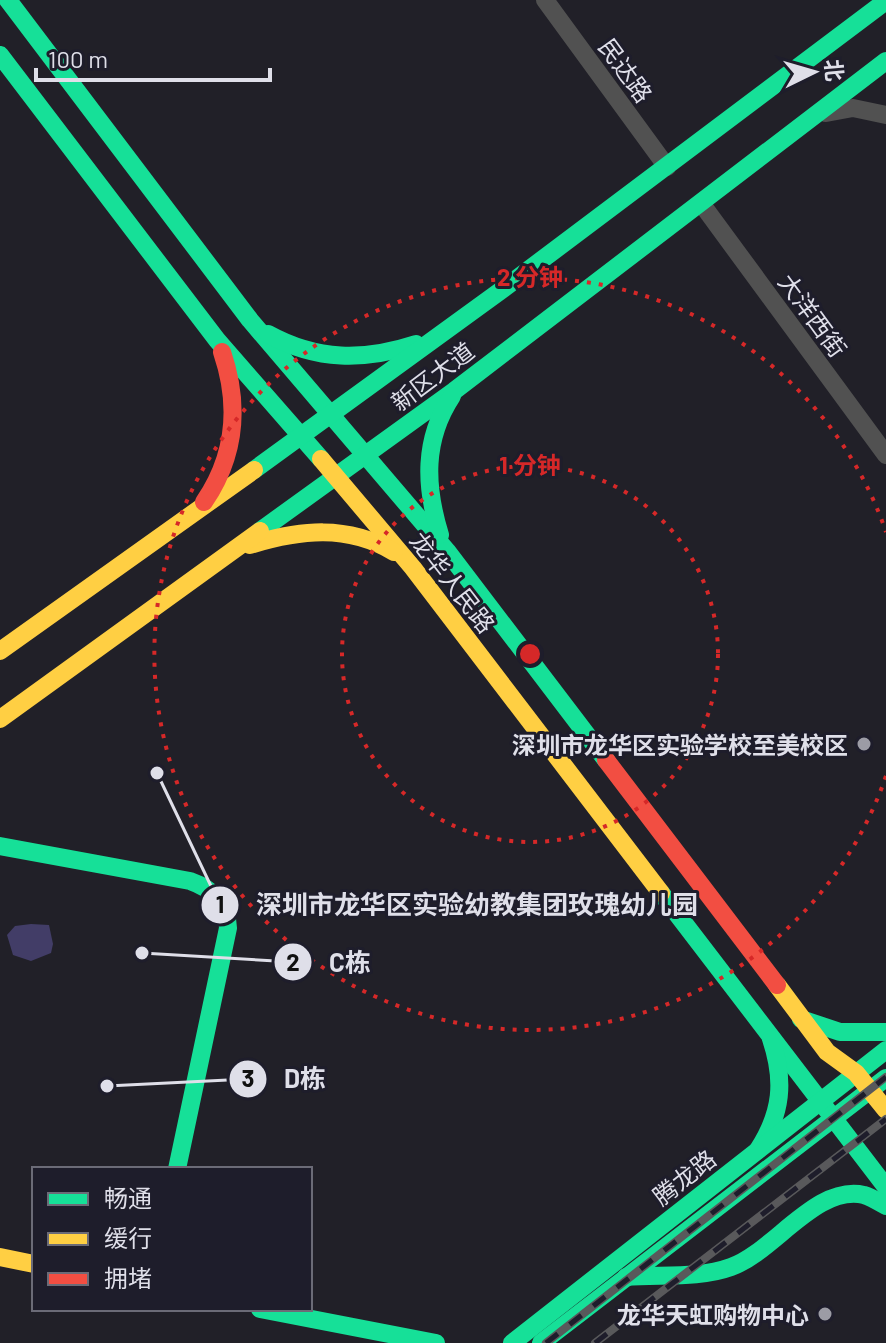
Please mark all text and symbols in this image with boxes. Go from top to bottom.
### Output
scale bar [36,32,270,82]
street label: 民达路 [593,32,659,108]
north arrow [774,32,854,112]
text: 100 m [48,44,108,73]
text: 北 [821,58,849,82]
text: 2 分钟 [497,262,563,291]
street label: 大洋西街 [773,268,853,362]
street label: 新区大道 [385,336,479,416]
text: 1 分钟 [499,450,561,479]
street label: 龙华人民路 [405,526,501,638]
centre of rings [516,640,544,668]
place label: 深圳市龙华区实验学校至美校区 [512,730,848,759]
marker: 深圳市龙华区实验学校至美校区 [855,735,873,753]
callout: 深圳市龙华区实验幼教集团玫瑰幼儿园 [200,880,714,930]
text: 深圳市龙华区实验幼教集团玫瑰幼儿园 [256,888,698,919]
text: 1 [216,889,224,918]
callout: C栋 [273,937,387,987]
text: C栋 [329,946,371,977]
text: 2 [286,947,300,976]
callout: D栋 [228,1054,342,1104]
text: D栋 [284,1062,326,1093]
text: 3 [242,1063,254,1092]
street label: 腾龙路 [647,1143,721,1211]
legend [32,1167,312,1311]
text: 畅通 [104,1183,152,1212]
text: 缓行 [104,1223,152,1252]
text: 拥堵 [104,1263,152,1292]
place label: 龙华天虹购物中心 [617,1300,809,1329]
marker: 龙华天虹购物中心 [816,1305,834,1323]

